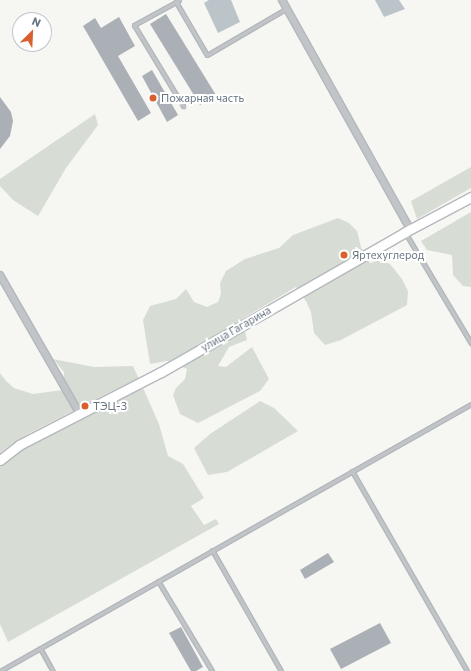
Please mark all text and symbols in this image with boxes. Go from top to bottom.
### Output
north arrow [12,12,52,52]
text: N [30,14,43,29]
place label: Пожарная часть [161,91,244,105]
marker: Пожарная часть [148,93,158,103]
place label: Яртехуглерод [352,248,424,262]
marker: Яртехуглерод [339,250,349,260]
street label: улица Гагарина [199,304,273,354]
place label: ТЭЦ-3 [93,399,127,413]
marker: ТЭЦ-3 [80,401,90,411]

